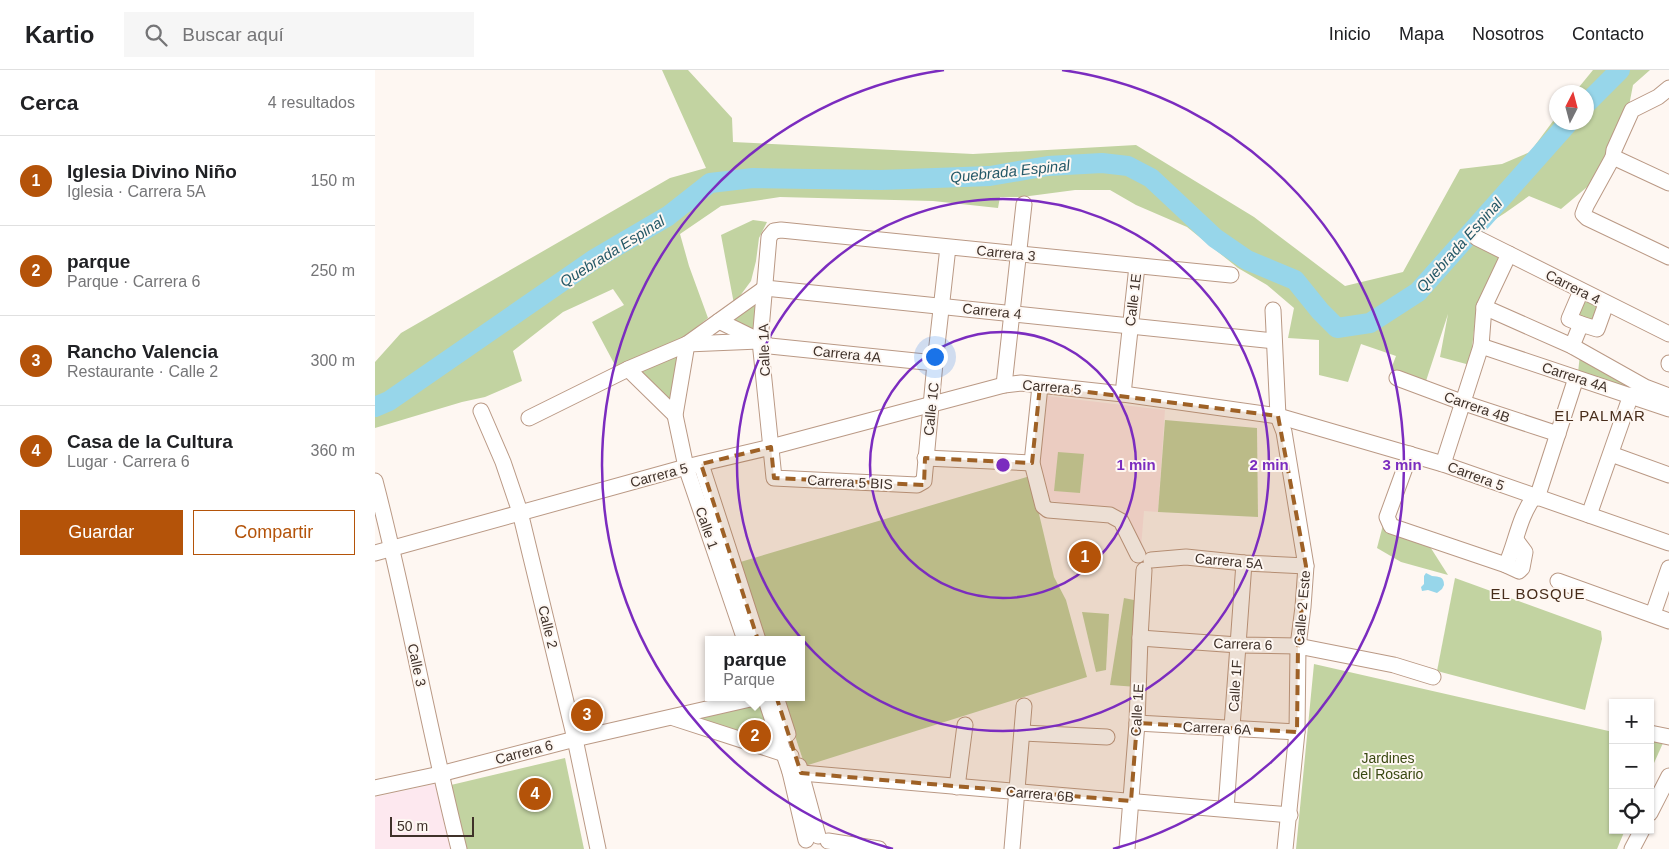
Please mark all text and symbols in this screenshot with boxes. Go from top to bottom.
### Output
search box [124,12,474,57]
text: Kartio [25,21,94,48]
icon: search [142,21,170,49]
text: Buscar aquí [182,24,284,45]
text: Inicio [1329,24,1371,44]
text: Mapa [1399,24,1444,44]
text: Nosotros [1472,24,1544,44]
text: Contacto [1572,24,1644,44]
north arrow [1549,85,1594,130]
text: Cerca [20,91,78,114]
text: 4 resultados [268,94,355,111]
water label: Quebrada Espinal [949,156,1071,186]
text: Iglesia Divino Niño [67,161,237,182]
text: 1 [32,172,40,189]
text: 150 m [311,172,355,189]
text: Iglesia · Carrera 5A [67,183,206,200]
water label: Quebrada Espinal [1413,194,1506,295]
water label: Quebrada Espinal [557,212,668,290]
street label: Carrera 3 [976,242,1036,264]
text: parque [67,251,130,272]
text: 2 [32,262,40,279]
text: 250 m [311,262,355,279]
street label: Carrera 4 [1543,266,1603,308]
text: Parque · Carrera 6 [67,273,200,290]
street label: Calle 1E [1122,273,1144,327]
street label: Carrera 4 [962,300,1022,322]
street label: Calle 1A [755,323,773,377]
text: Rancho Valencia [67,341,218,362]
street label: Carrera 4A [812,342,883,366]
your location [922,344,948,370]
text: 3 [32,352,40,369]
text: 300 m [311,352,355,369]
street label: Carrera 4A [1540,359,1611,395]
text: Restaurante · Calle 2 [67,363,218,380]
street label: Carrera 5 [1022,376,1082,398]
street label: Calle 1C [920,381,942,437]
street label: Carrera 4B [1442,388,1512,426]
district label: EL PALMAR [1554,407,1646,424]
text: Casa de la Cultura [67,431,233,452]
text: 4 [32,442,40,459]
text: 360 m [311,442,355,459]
text: Lugar · Carrera 6 [67,453,190,470]
centre of rings [994,456,1012,474]
text: 1 min [1116,456,1156,473]
text: 2 min [1249,456,1289,473]
text: 3 min [1382,456,1422,473]
street label: Carrera 5 [1445,458,1507,494]
street label: Carrera 5 [628,460,690,490]
street label: Carrera 5 BIS [807,472,893,492]
street label: Calle 1 [692,505,722,551]
button: Guardar [20,510,183,555]
button: Compartir [193,510,355,555]
pin: 1 [1069,538,1101,576]
street label: Carrera 5A [1194,550,1264,572]
street label: Calle 2 Este [1291,569,1313,646]
district label: EL BOSQUE [1490,585,1586,602]
street label: Calle 2 [535,604,561,650]
street label: Carrera 6 [1213,635,1273,653]
popup [705,636,805,701]
street label: Calle 3 [405,642,429,688]
text: parque [723,649,787,670]
street label: Calle 1F [1225,659,1245,713]
text: Parque [723,671,775,688]
street label: Calle 1E [1128,683,1146,737]
pin: 3 [571,696,603,734]
map controls [1609,699,1654,834]
button: + [1609,699,1654,744]
pin: 2 [739,717,771,755]
street label: Carrera 6A [1182,718,1252,738]
street label: Carrera 6 [493,737,555,767]
button: − [1609,744,1654,789]
park label: Jardines del Rosario [1353,750,1424,782]
pin: 4 [519,775,551,813]
street label: Carrera 6B [1005,783,1075,805]
button: locate [1609,789,1654,834]
scale bar [390,814,474,837]
text: 50 m [397,818,428,834]

